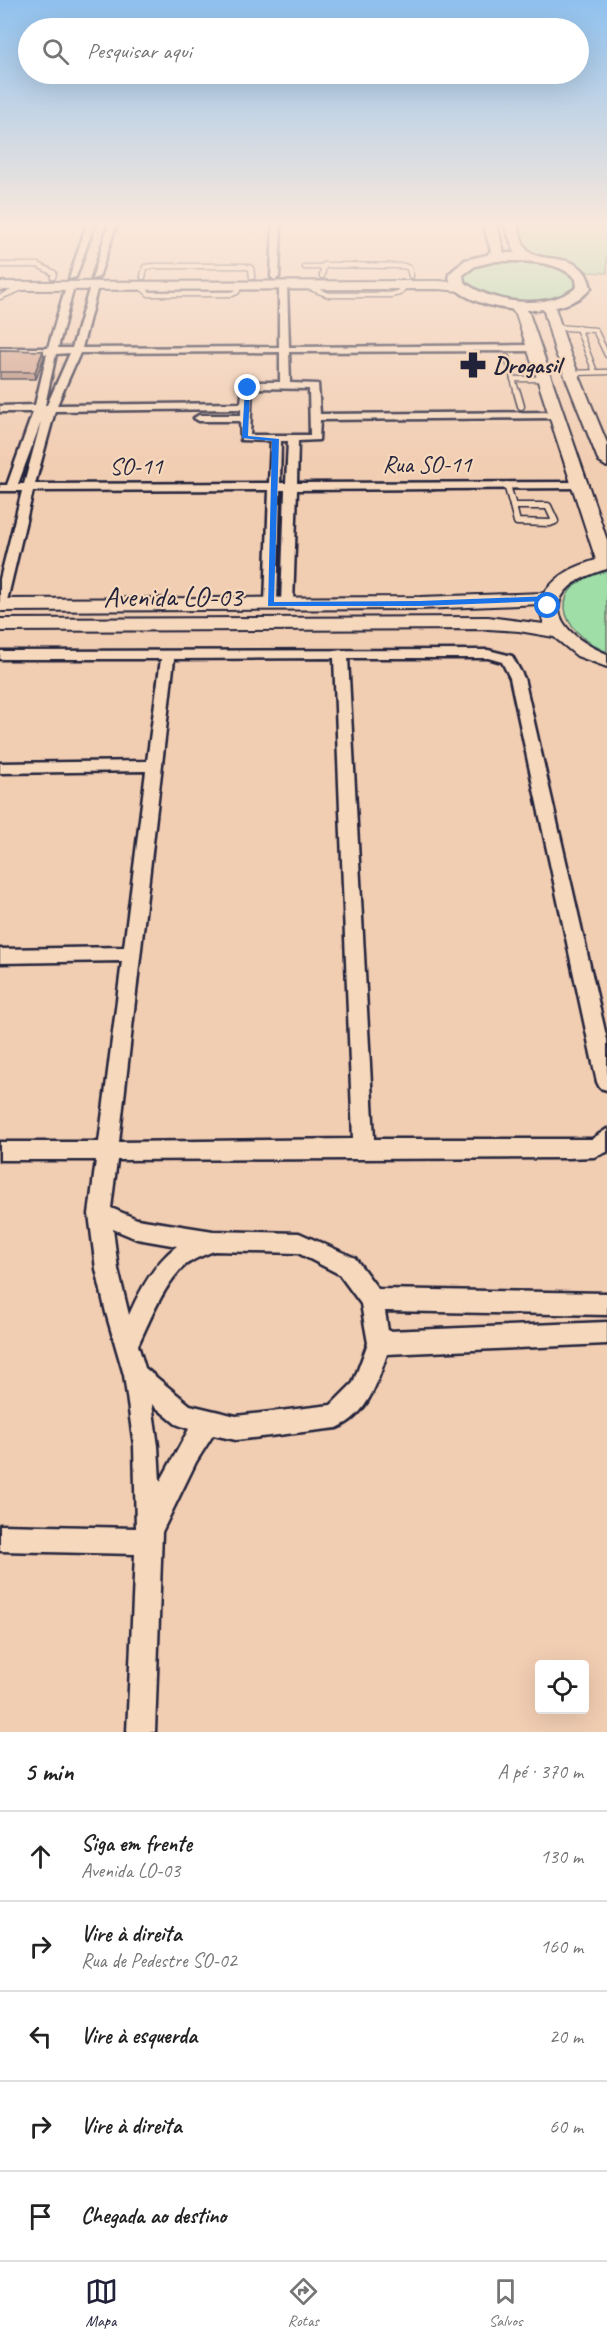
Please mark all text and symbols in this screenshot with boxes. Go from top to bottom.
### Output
search box [18,18,589,84]
icon: search [39,35,72,68]
text: Pesquisar aqui [87,37,192,65]
pharmacy icon: Drogasil [458,350,488,380]
place label: Drogasil [493,350,565,380]
route end [234,374,260,400]
street label: Rua SO-11 [382,449,473,479]
street label: SO-11 [109,451,164,481]
street label: Avenida LO-03 [104,579,245,614]
route start [534,592,560,618]
map controls [535,1660,589,1714]
button: locate [535,1660,589,1714]
text: 5 min [24,1755,73,1788]
text: A pé · 370 m [498,1759,583,1784]
text: Siga em frente [81,1830,192,1858]
icon: ahead [24,1840,57,1873]
text: 130 m [540,1844,583,1869]
text: Avenida LO-03 [81,1858,180,1883]
text: Vire à direita [81,1920,181,1948]
icon: right [24,1930,57,1963]
text: 160 m [540,1934,583,1959]
text: Rua de Pedestre SO-02 [81,1948,237,1973]
icon: left [24,2020,57,2053]
text: Vire à esquerda [81,2022,197,2050]
text: 20 m [549,2024,583,2049]
icon: right [24,2110,57,2143]
text: Vire à direita [81,2112,181,2140]
text: 60 m [549,2114,583,2139]
icon: arrive [24,2200,57,2233]
text: Chegada ao destino [81,2202,226,2230]
tab: Mapa [85,2275,118,2331]
tab: Rotas [287,2275,320,2331]
tab: Salvos [489,2275,522,2331]

